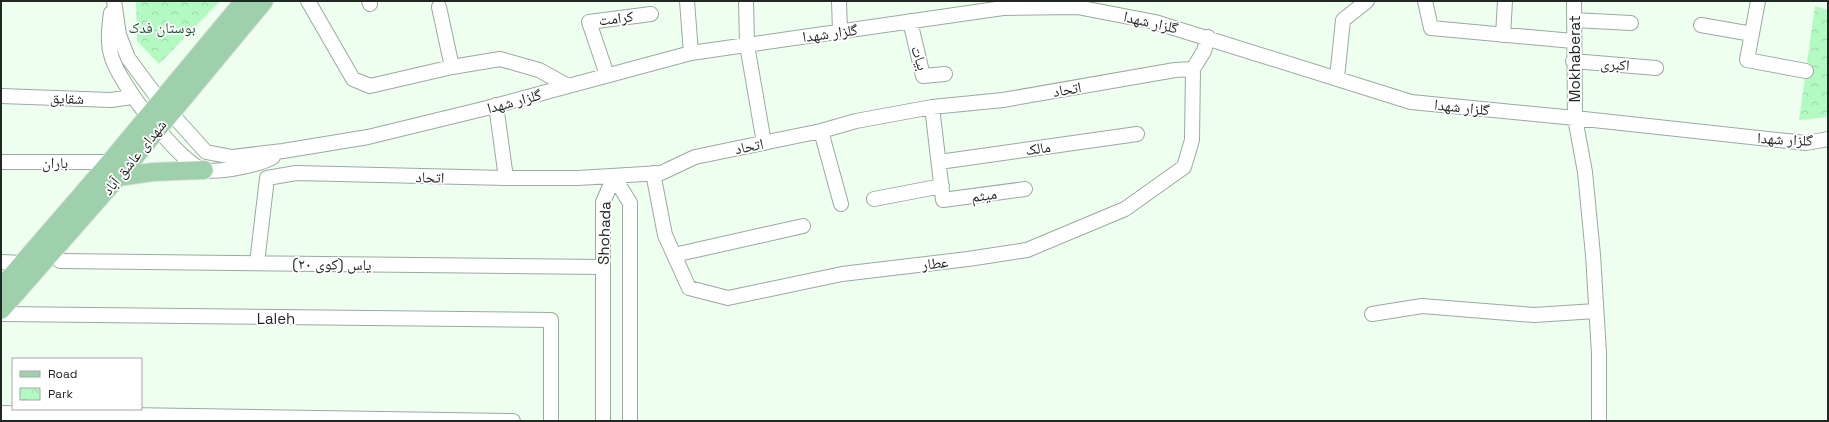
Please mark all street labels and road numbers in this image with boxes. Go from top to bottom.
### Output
street label: کرامت [597,6,635,30]
street label: گلزار شهدا [1122,7,1180,38]
street label: Mokhaberat [1565,15,1584,103]
street label: گلزار شهدا [801,20,859,46]
street label: بیات [907,43,933,73]
street label: اکبری [1600,53,1630,76]
street label: اتحاد [1051,77,1083,101]
street label: گلزار شهدا [485,85,544,117]
street label: شقایق [50,88,85,109]
street label: گلزار شهدا [1433,95,1491,119]
street label: شهدای عاشق آباد [98,115,171,199]
street label: گلزار شهدا [1757,128,1814,150]
street label: اتحاد [733,134,765,158]
street label: مالک [1024,137,1052,159]
street label: باران [42,153,68,173]
street label: اتحاد [415,167,445,187]
street label: میثم [970,184,998,207]
street label: Shohada [593,201,615,265]
street label: عطار [920,252,950,274]
street label: یاس (کوی ۲۰) [292,254,372,275]
street label: Laleh [257,309,295,328]

